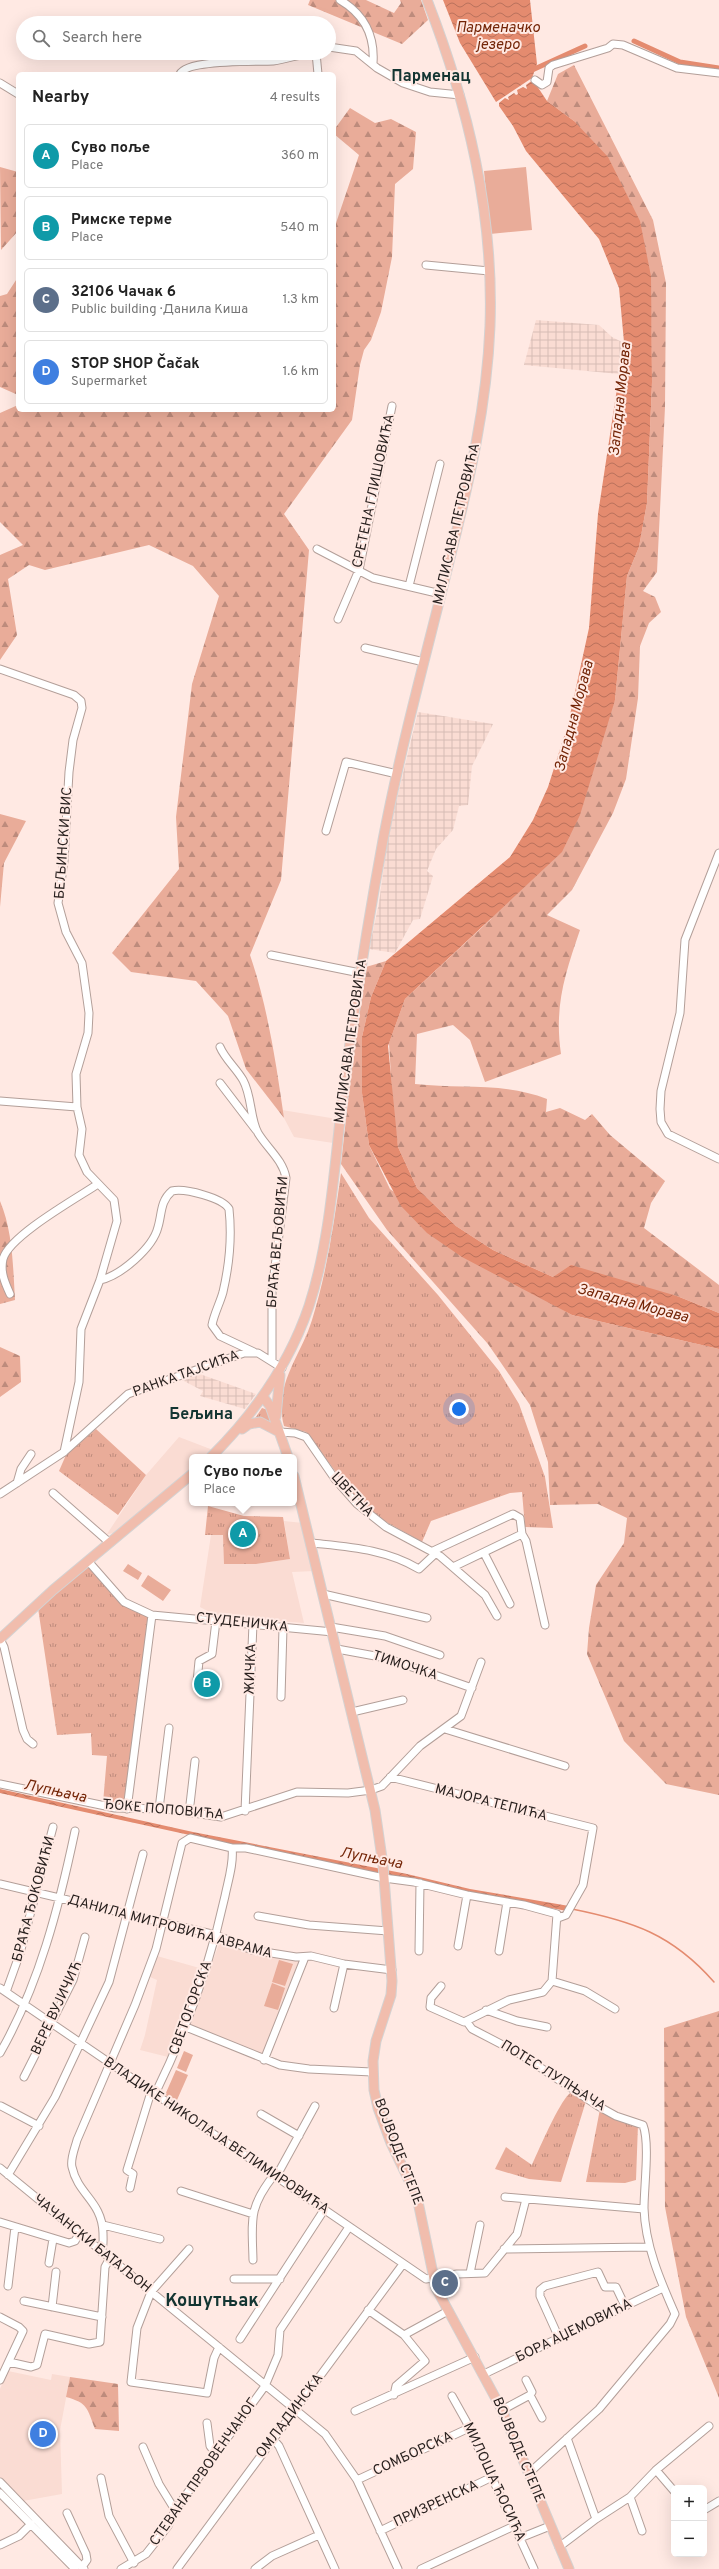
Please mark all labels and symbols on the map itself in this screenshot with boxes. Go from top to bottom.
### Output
water label: Парменачко језеро [456,19,540,55]
district label: Парменац [391,67,471,87]
water label: Западна Морава [606,341,636,457]
street label: СРЕТЕНА ГЛИШОВИЋА [349,412,399,570]
street label: МИЛИСАВА ПЕТРОВИЋА [430,441,484,607]
water label: Западна Морава [551,658,599,773]
street label: БЕЉИНСКИ ВИС [52,786,76,900]
street label: МИЛИСАВА ПЕТРОВИЋА [331,958,371,1124]
street label: БРАЋА ВЕЉОВИЋИ [264,1175,292,1309]
water label: Западна Морава [576,1280,691,1328]
street label: РАНКА ТАЈСИЋА [131,1347,241,1401]
your location [449,1399,469,1419]
district label: Бељина [169,1405,233,1425]
street label: ЦВЕТНА [327,1469,377,1521]
pin: A [230,1519,256,1549]
street label: СТУДЕНИЧКА [195,1610,289,1636]
street label: ЖИЧКА [242,1643,260,1695]
street label: ТИМОЧКА [370,1647,440,1685]
pin: B [194,1669,220,1699]
water label: Лупњача [22,1776,88,1808]
street label: МАЈОРА ТЕПИЋА [433,1781,549,1825]
street label: ЂОКЕ ПОПОВИЋА [101,1796,225,1824]
street label: БРАЋА ЂОКОВИЋИ [9,1834,59,1964]
water label: Лупњача [338,1844,404,1874]
street label: ДАНИЛА МИТРОВИЋА АВРАМА [66,1892,274,1962]
street label: ВЕРЕ ВУЈИЧИЋ [28,1958,86,2058]
street label: СВЕТОГОРСКА [166,1958,216,2058]
street label: ПОТЕС ЛУПЊАЧА [497,2037,609,2115]
street label: ВЛАДИКЕ НИКОЛАЈА ВЕЛИМИРОВИЋА [100,2054,332,2218]
street label: ВОЈВОДЕ СТЕПЕ [370,2096,426,2208]
street label: ЧАЧАНСКИ БАТАЉОН [30,2191,154,2297]
pin: C [432,2268,458,2298]
district label: Кошутњак [165,2290,259,2313]
street label: БОРА АЏЕМОВИЋА [513,2295,635,2367]
street label: ОМЛАДИНСКА [253,2370,327,2462]
street label: СТЕВАНА ПРВОВЕНЧАНОГ [146,2395,262,2549]
street label: ВОЈВОДЕ СТЕПЕ [488,2395,548,2505]
pin: D [30,2419,56,2449]
street label: МИЛОША ЋОСИЋА [459,2420,529,2544]
street label: СОМБОРСКА [370,2428,456,2480]
street label: ПРИЗРЕНСКА [391,2477,481,2531]

